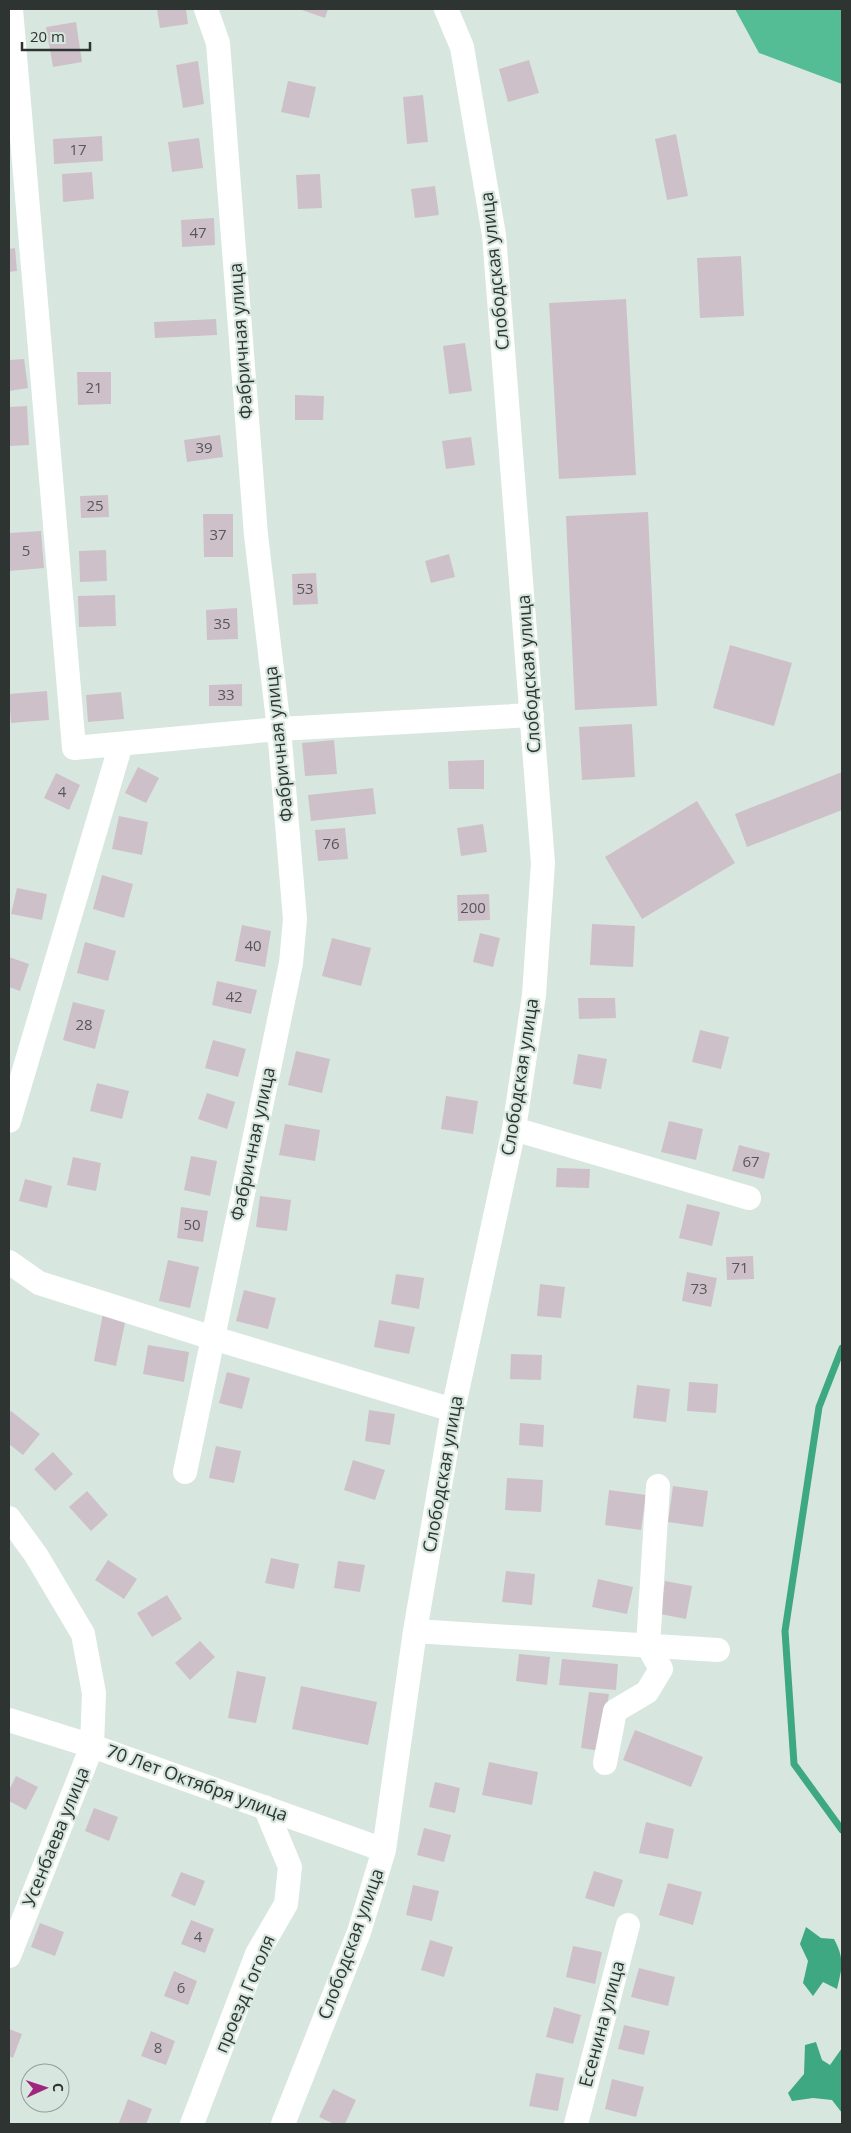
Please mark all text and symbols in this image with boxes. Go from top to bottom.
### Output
scale bar [22,20,90,52]
text: 20 m [30,26,65,46]
house number: 17 [69,139,87,159]
street label: Слободская улица [474,191,514,351]
house number: 47 [189,222,207,242]
street label: Фабричная улица [223,262,257,420]
house number: 21 [85,377,103,397]
house number: 39 [195,437,213,457]
house number: 25 [86,495,104,515]
house number: 37 [209,524,227,544]
house number: 5 [22,540,30,560]
house number: 53 [296,578,314,598]
street label: Слободская улица [510,594,546,754]
house number: 35 [213,613,231,633]
street label: Фабричная улица [258,665,298,823]
house number: 33 [217,684,235,704]
house number: 4 [58,781,67,801]
house number: 76 [322,833,340,853]
house number: 200 [460,897,486,917]
house number: 40 [244,935,262,955]
house number: 42 [225,986,243,1006]
street label: Слободская улица [495,996,543,1157]
house number: 28 [75,1014,93,1034]
street label: Фабричная улица [224,1065,280,1223]
house number: 67 [742,1151,760,1171]
house number: 50 [183,1214,201,1234]
house number: 71 [731,1257,749,1277]
house number: 73 [690,1278,708,1298]
street label: Слободская улица [416,1393,468,1554]
street label: 70 Лет Октября улица [103,1738,291,1826]
street label: Усенбаева улица [16,1763,94,1910]
street label: Слободская улица [312,1865,389,2022]
house number: 4 [194,1926,203,1946]
street label: проезд Гоголя [208,1931,280,2056]
street label: Есенина улица [573,1958,629,2089]
house number: 6 [177,1977,185,1997]
house number: 8 [154,2037,162,2057]
north arrow [20,2063,70,2113]
text: С [49,2082,68,2092]

